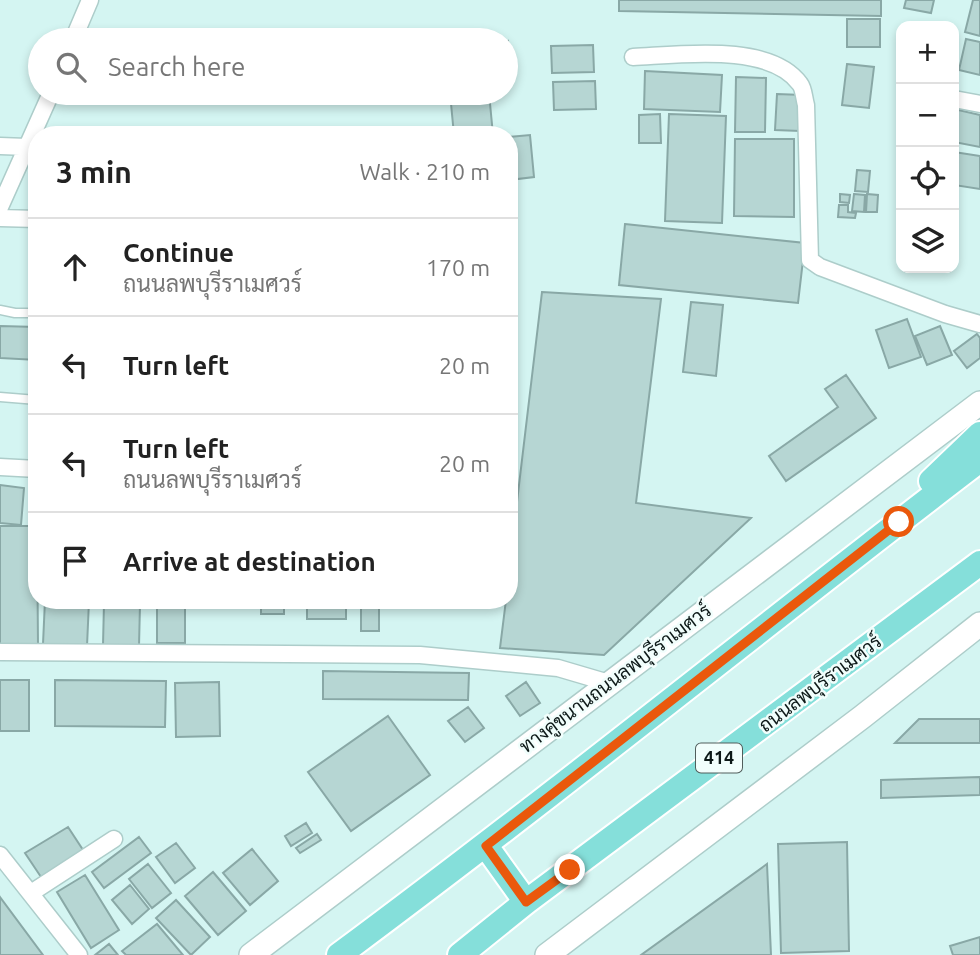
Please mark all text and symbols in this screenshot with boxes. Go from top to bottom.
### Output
map controls [896,21,959,273]
button: + [896,21,959,84]
search box [28,28,518,105]
icon: search [52,48,90,86]
text: Search here [108,52,245,81]
button: − [896,84,959,147]
button: locate [896,147,959,210]
text: 3 min [56,155,132,189]
text: Walk · 210 m [359,159,490,184]
button: layers [896,210,959,273]
text: Continue [123,238,234,267]
icon: ahead [56,248,94,286]
text: 170 m [426,255,490,280]
text: ถนนลพบุรีราเมศวร์ [123,271,302,296]
icon: left [56,346,94,384]
text: Turn left [123,351,229,380]
text: 20 m [439,353,490,378]
text: Turn left [123,434,229,463]
icon: left [56,444,94,482]
text: 20 m [439,451,490,476]
text: ถนนลพบุรีราเมศวร์ [123,467,302,492]
route start [883,506,914,537]
icon: arrive [56,542,94,580]
text: Arrive at destination [123,547,376,576]
street label: ทางคู่ขนานถนนลพบุรีราเมศวร์ [514,598,717,760]
street label: ถนนลพบุรีราเมศวร์ [754,629,887,738]
road number: 414 [696,744,742,772]
route end [554,854,585,885]

